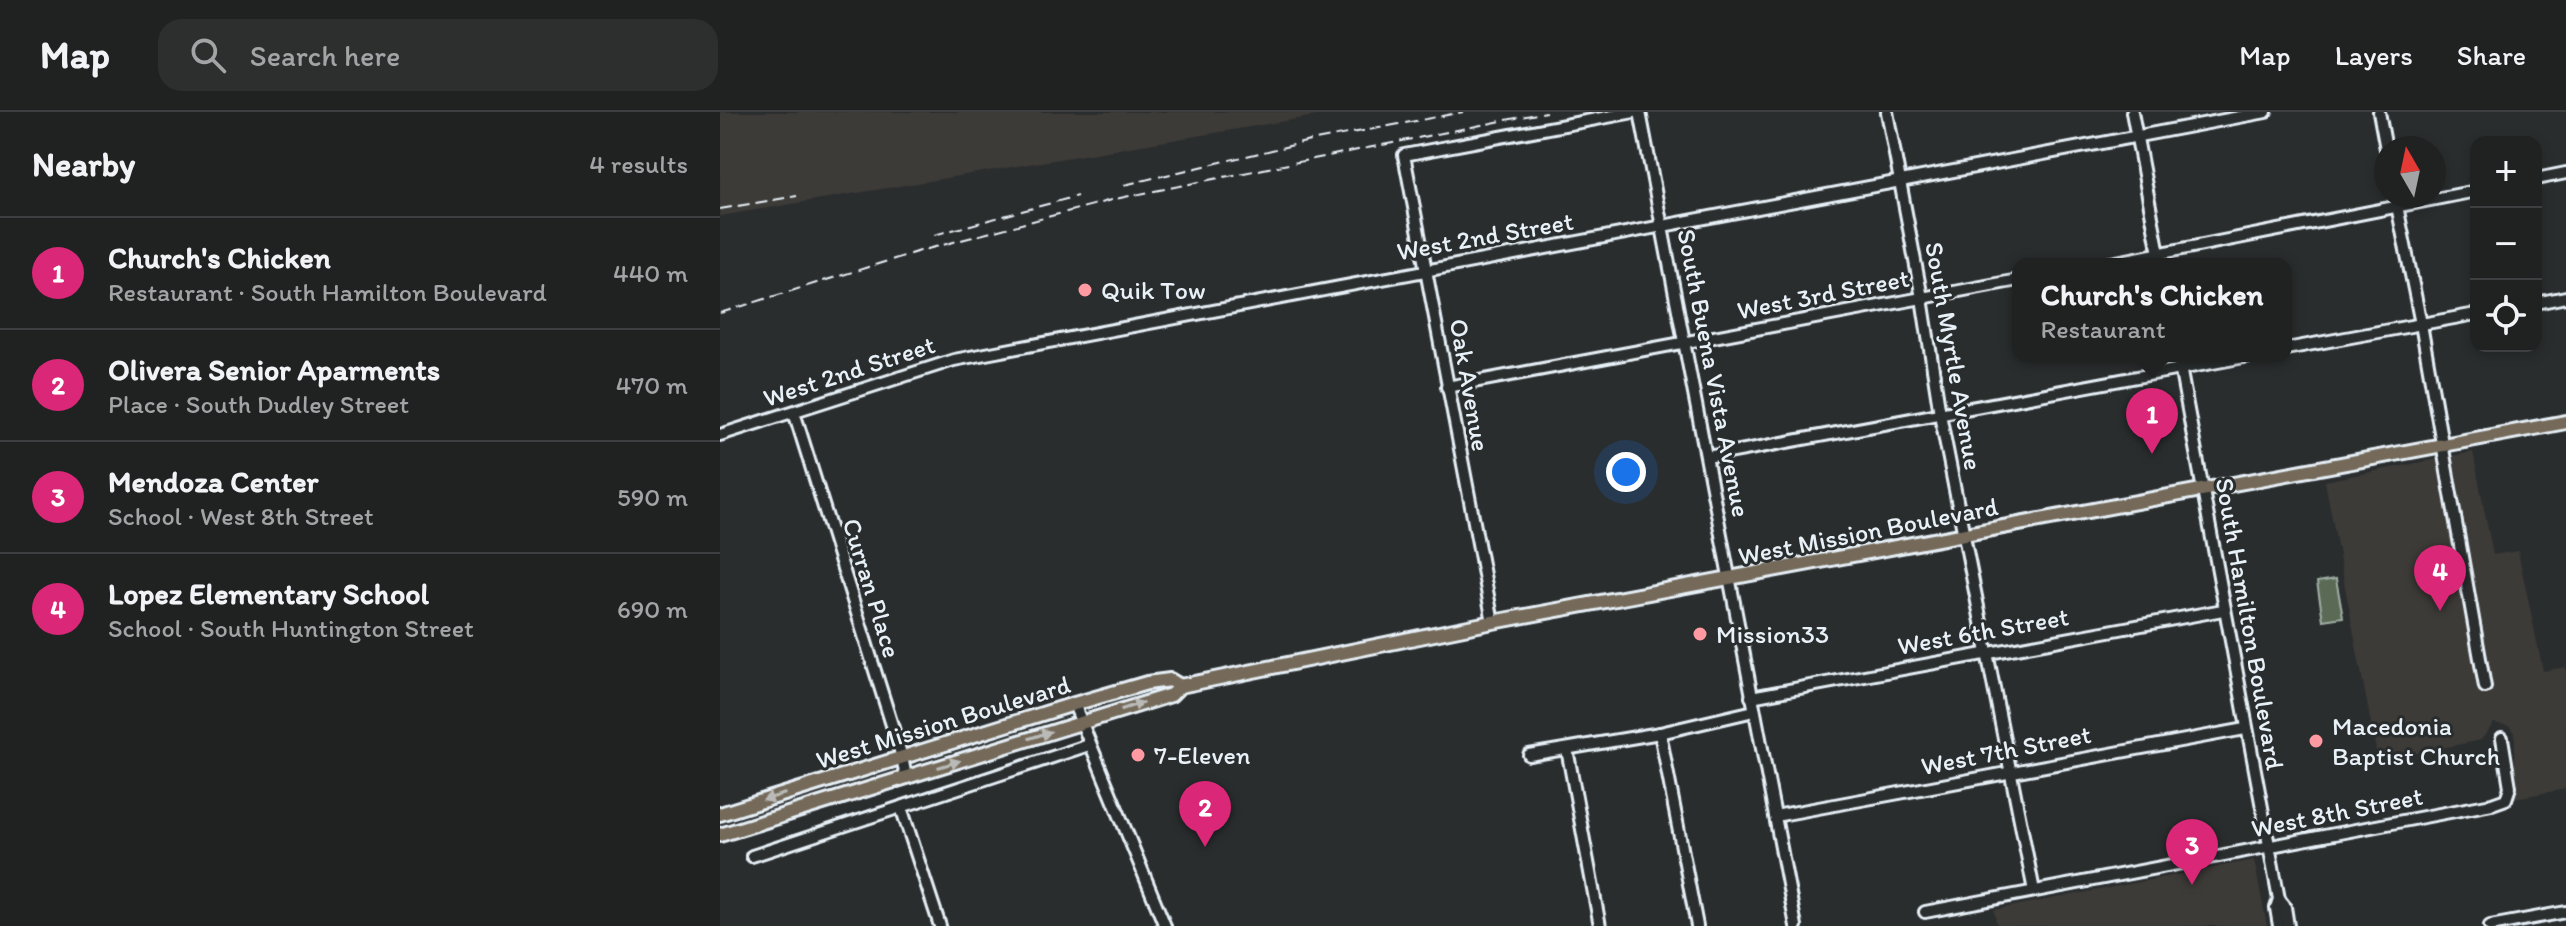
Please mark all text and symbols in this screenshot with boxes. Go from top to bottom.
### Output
search box [158,19,718,91]
text: Map [40,32,110,78]
icon: search [186,33,230,77]
text: Search here [250,37,400,74]
text: Map [2239,38,2291,72]
text: Layers [2335,38,2413,72]
text: Share [2457,38,2526,72]
north arrow [2374,136,2446,208]
map controls [2470,136,2542,352]
button: + [2470,136,2542,208]
text: Nearby [32,144,135,185]
text: 4 results [589,148,688,180]
street label: West 2nd Street [1394,205,1576,267]
button: − [2470,208,2542,280]
street label: South Buena Vista Avenue [1670,226,1758,520]
text: Church's Chicken [108,239,331,276]
street label: South Myrtle Avenue [1918,239,1990,473]
text: 1 [52,257,64,289]
text: 440 m [613,257,688,289]
popup [2012,258,2292,362]
street label: West 3rd Street [1734,262,1912,326]
place label: Quik Tow [1101,274,1206,306]
text: Restaurant · South Hamilton Boulevard [108,276,547,308]
text: Church's Chicken [2041,276,2263,313]
button: locate [2470,280,2542,352]
marker: Quik Tow [1076,281,1094,299]
text: Restaurant [2041,313,2165,345]
street label: Oak Avenue [1443,316,1497,454]
street label: West 2nd Street [759,328,939,414]
text: Olivera Senior Aparments [108,351,440,388]
text: 2 [51,369,65,401]
text: 470 m [616,369,688,401]
text: Place · South Dudley Street [108,388,409,420]
pin: 1 [2126,388,2178,454]
your location [1606,452,1646,492]
text: Mendoza Center [108,463,318,500]
street label: South Hamilton Boulevard [2209,475,2292,773]
text: 3 [51,481,65,513]
text: 590 m [617,481,688,513]
street label: West Mission Boulevard [1735,490,2001,572]
text: School · West 8th Street [108,500,374,532]
street label: Curran Place [836,514,908,662]
pin: 4 [2414,545,2466,611]
text: Lopez Elementary School [108,575,429,612]
text: 4 [50,593,66,625]
text: 690 m [617,593,688,625]
street label: West 6th Street [1895,600,2071,662]
text: School · South Huntington Street [108,612,474,644]
place label: Mission33 [1716,618,1829,650]
marker: Mission33 [1691,625,1709,643]
street label: West Mission Boulevard [812,668,1074,776]
one-way arrow [1120,699,1144,712]
place label: Macedonia Baptist Church [2332,710,2500,772]
street label: West 7th Street [1918,718,2094,782]
one-way arrow [1028,729,1052,741]
marker: Macedonia Baptist Church [2307,732,2325,750]
place label: 7-Eleven [1154,739,1251,771]
marker: 7-Eleven [1129,746,1147,764]
one-way arrow [937,757,961,770]
street label: West 8th Street [2249,780,2426,844]
pin: 2 [1179,781,1231,847]
one-way arrow [762,791,786,804]
pin: 3 [2166,819,2218,885]

